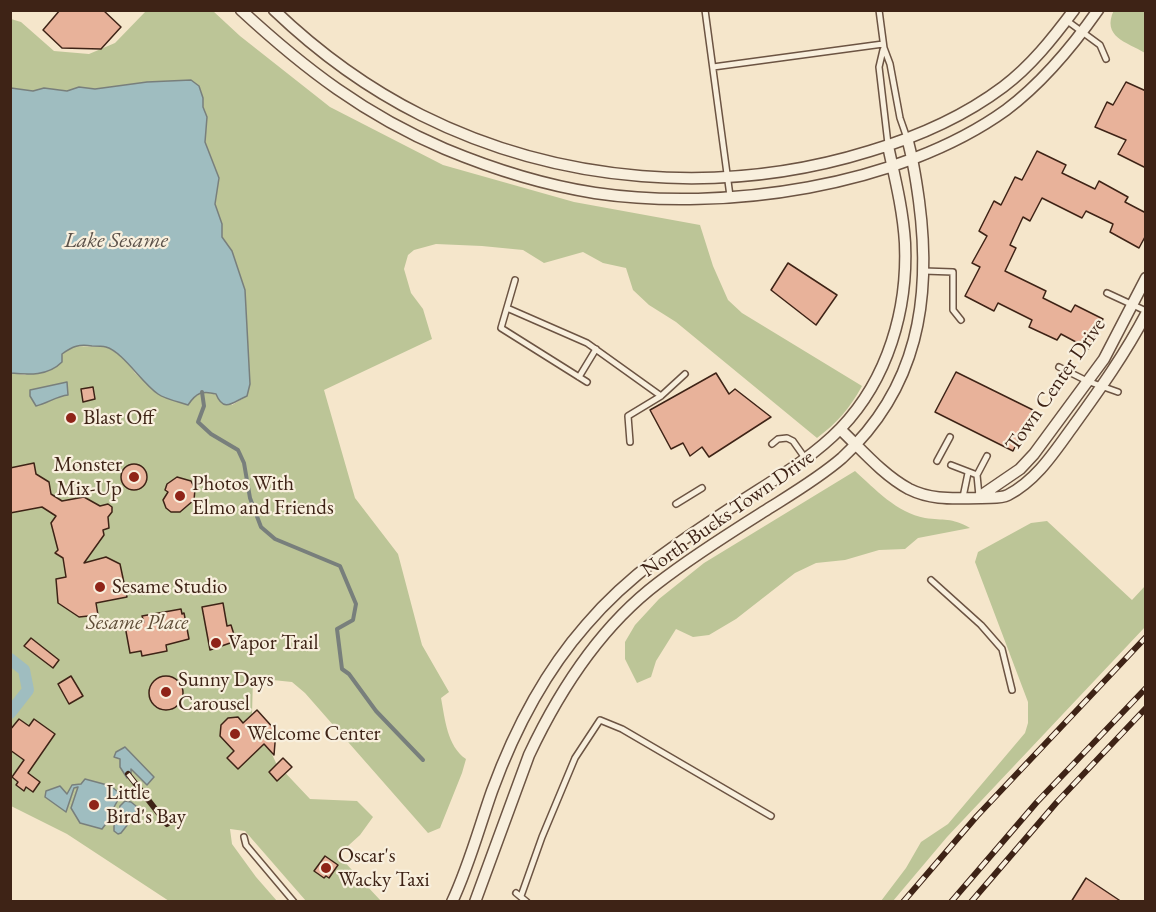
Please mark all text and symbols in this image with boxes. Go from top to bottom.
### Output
water label: Lake Sesame [64,228,168,254]
street label: Town Center Drive [1001,314,1111,456]
place label: Blast Off [83,405,154,431]
marker: Blast Off [64,411,78,425]
street label: North Bucks Town Drive [637,445,819,583]
place label: Monster Mix-Up [53,452,122,502]
marker: Monster Mix-Up [127,470,141,484]
place label: Photos With Elmo and Friends [192,471,334,521]
marker: Photos With Elmo and Friends [173,489,187,503]
place label: Sesame Studio [112,574,227,600]
marker: Sesame Studio [93,580,107,594]
park label: Sesame Place [86,610,188,636]
place label: Vapor Trail [228,630,318,656]
marker: Vapor Trail [209,636,223,650]
place label: Sunny Days Carousel [178,667,274,717]
marker: Sunny Days Carousel [159,685,173,699]
place label: Welcome Center [247,721,381,747]
marker: Welcome Center [228,727,242,741]
place label: Little Bird's Bay [106,780,186,830]
marker: Little Bird's Bay [87,798,101,812]
place label: Oscar's Wacky Taxi [338,843,430,893]
marker: Oscar's Wacky Taxi [319,861,333,875]

